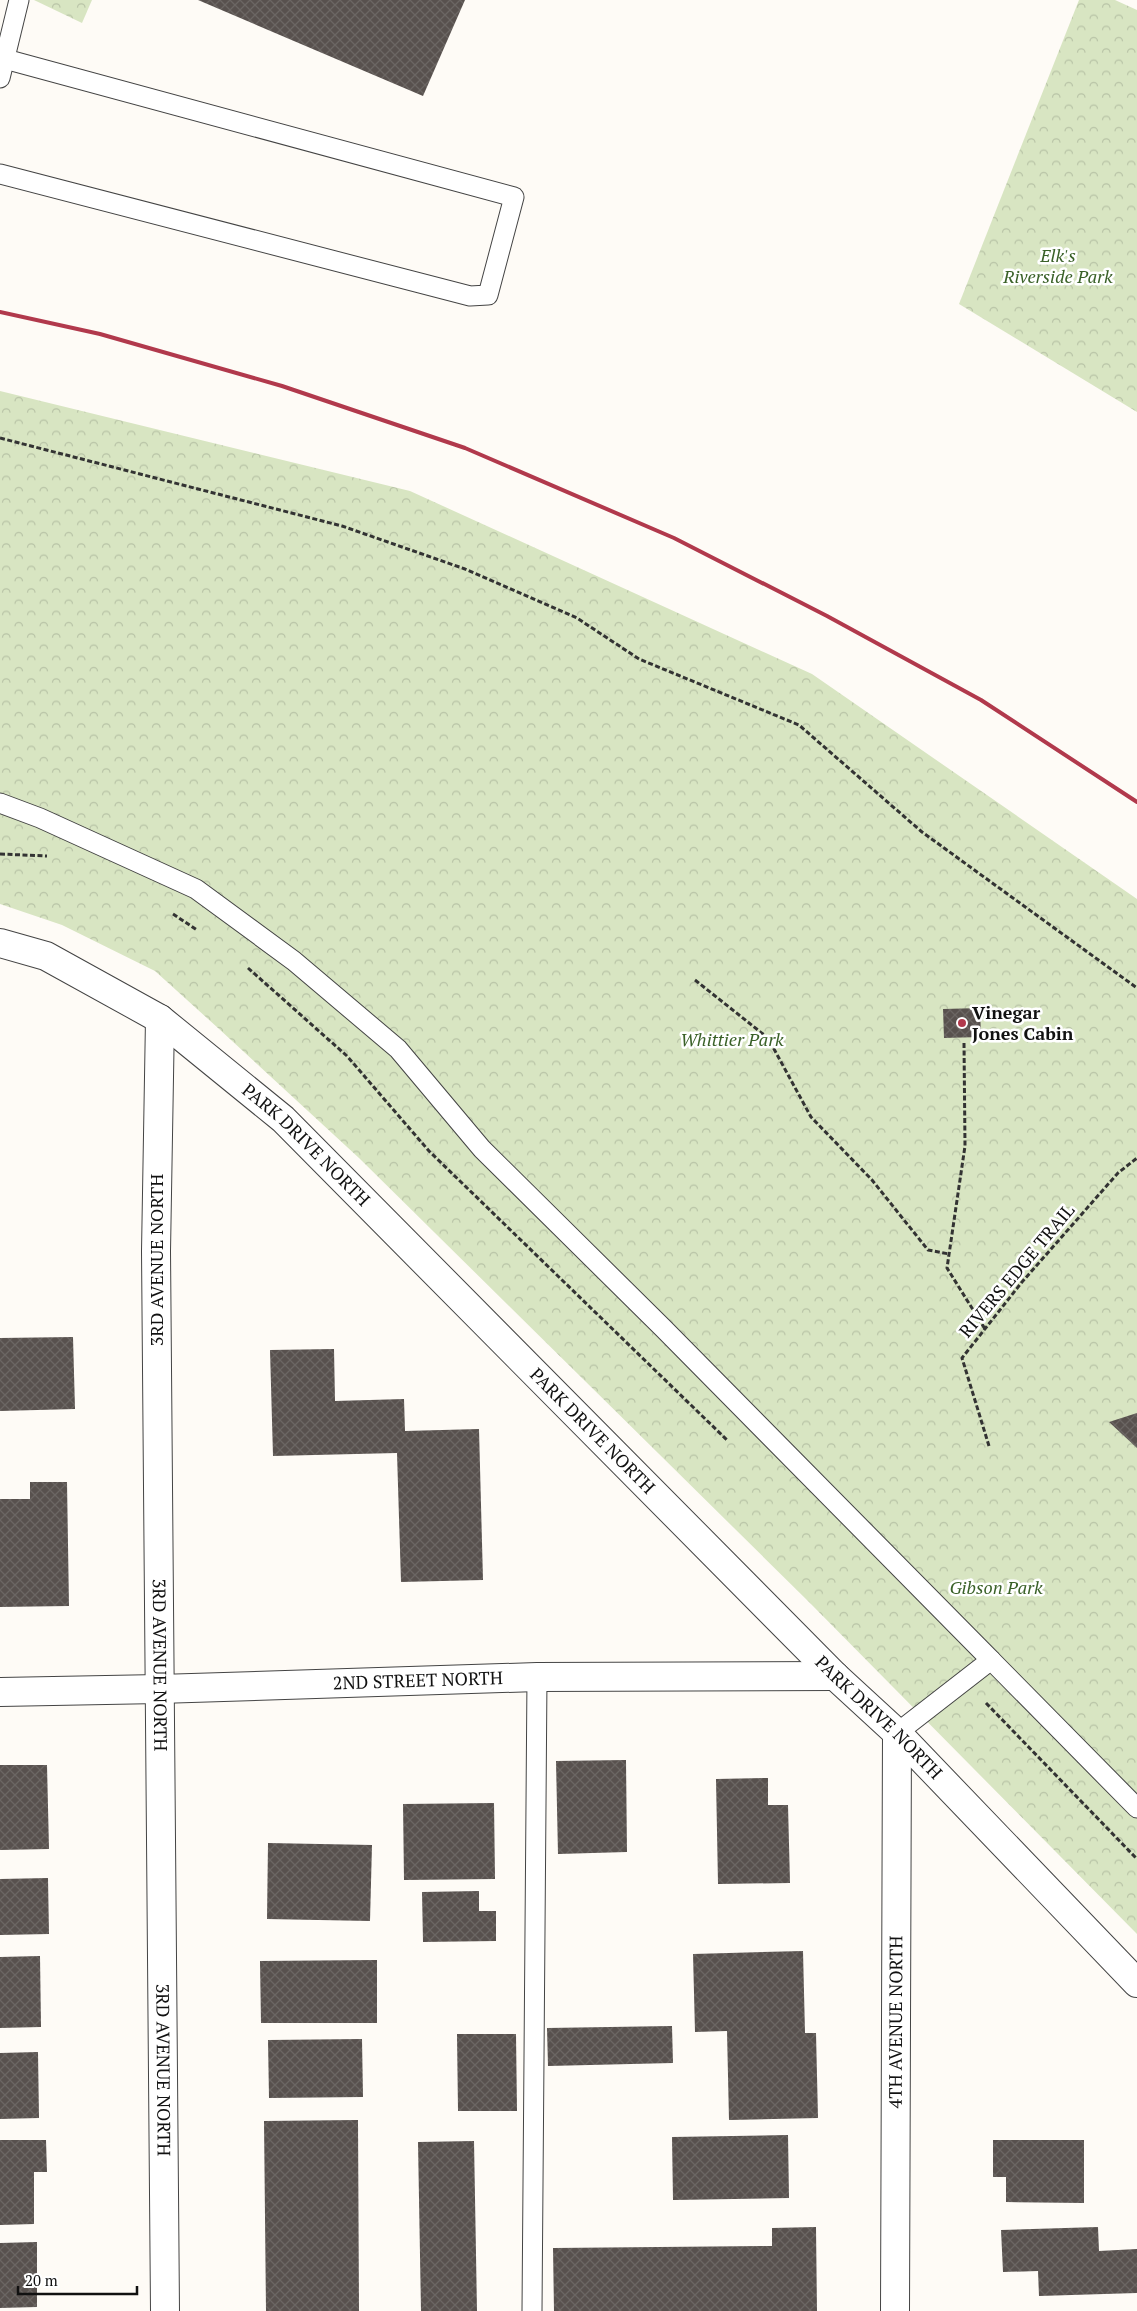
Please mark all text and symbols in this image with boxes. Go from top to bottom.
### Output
park label: Elk's Riverside Park [1002,243,1113,288]
place label: Vinegar Jones Cabin [972,1000,1074,1045]
marker: Vinegar Jones Cabin [956,1017,968,1029]
park label: Whittier Park [680,1027,784,1051]
street label: PARK DRIVE NORTH [237,1078,376,1211]
street label: 3RD AVENUE NORTH [144,1174,168,1346]
street label: RIVERS EDGE TRAIL [953,1198,1079,1342]
street label: PARK DRIVE NORTH [525,1362,661,1499]
park label: Gibson Park [949,1575,1043,1599]
street label: 3RD AVENUE NORTH [148,1579,173,1751]
street label: PARK DRIVE NORTH [810,1650,948,1784]
street label: 2ND STREET NORTH [332,1665,503,1694]
street label: 4TH AVENUE NORTH [883,1936,907,2108]
street label: 3RD AVENUE NORTH [151,1984,177,2156]
scale bar [18,2264,136,2296]
text: 20 m [25,2270,58,2290]

